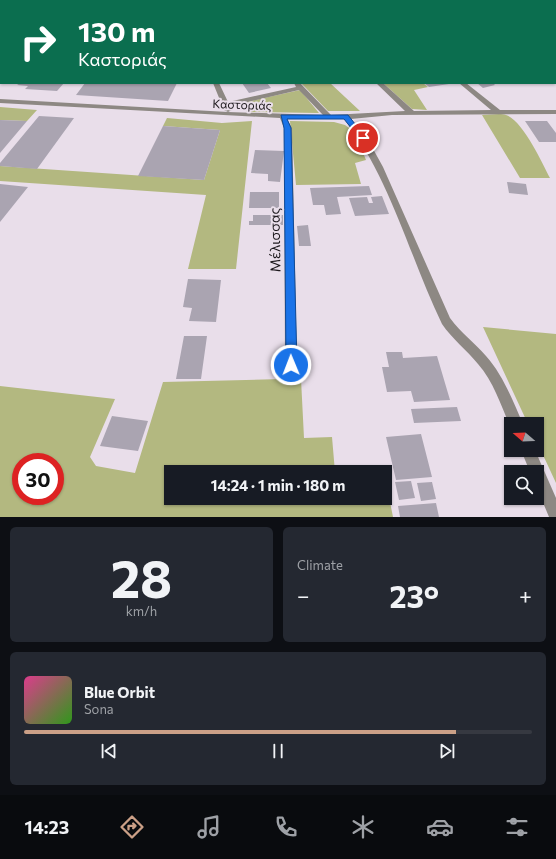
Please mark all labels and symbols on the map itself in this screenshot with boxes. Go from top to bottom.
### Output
street label: Καστοριάς [212,96,272,112]
pin [346,121,380,155]
street label: Μέλισσας [265,207,284,273]
position arrow [270,344,312,386]
north arrow [504,417,544,457]
speed limit sign: 30 [12,453,64,505]

